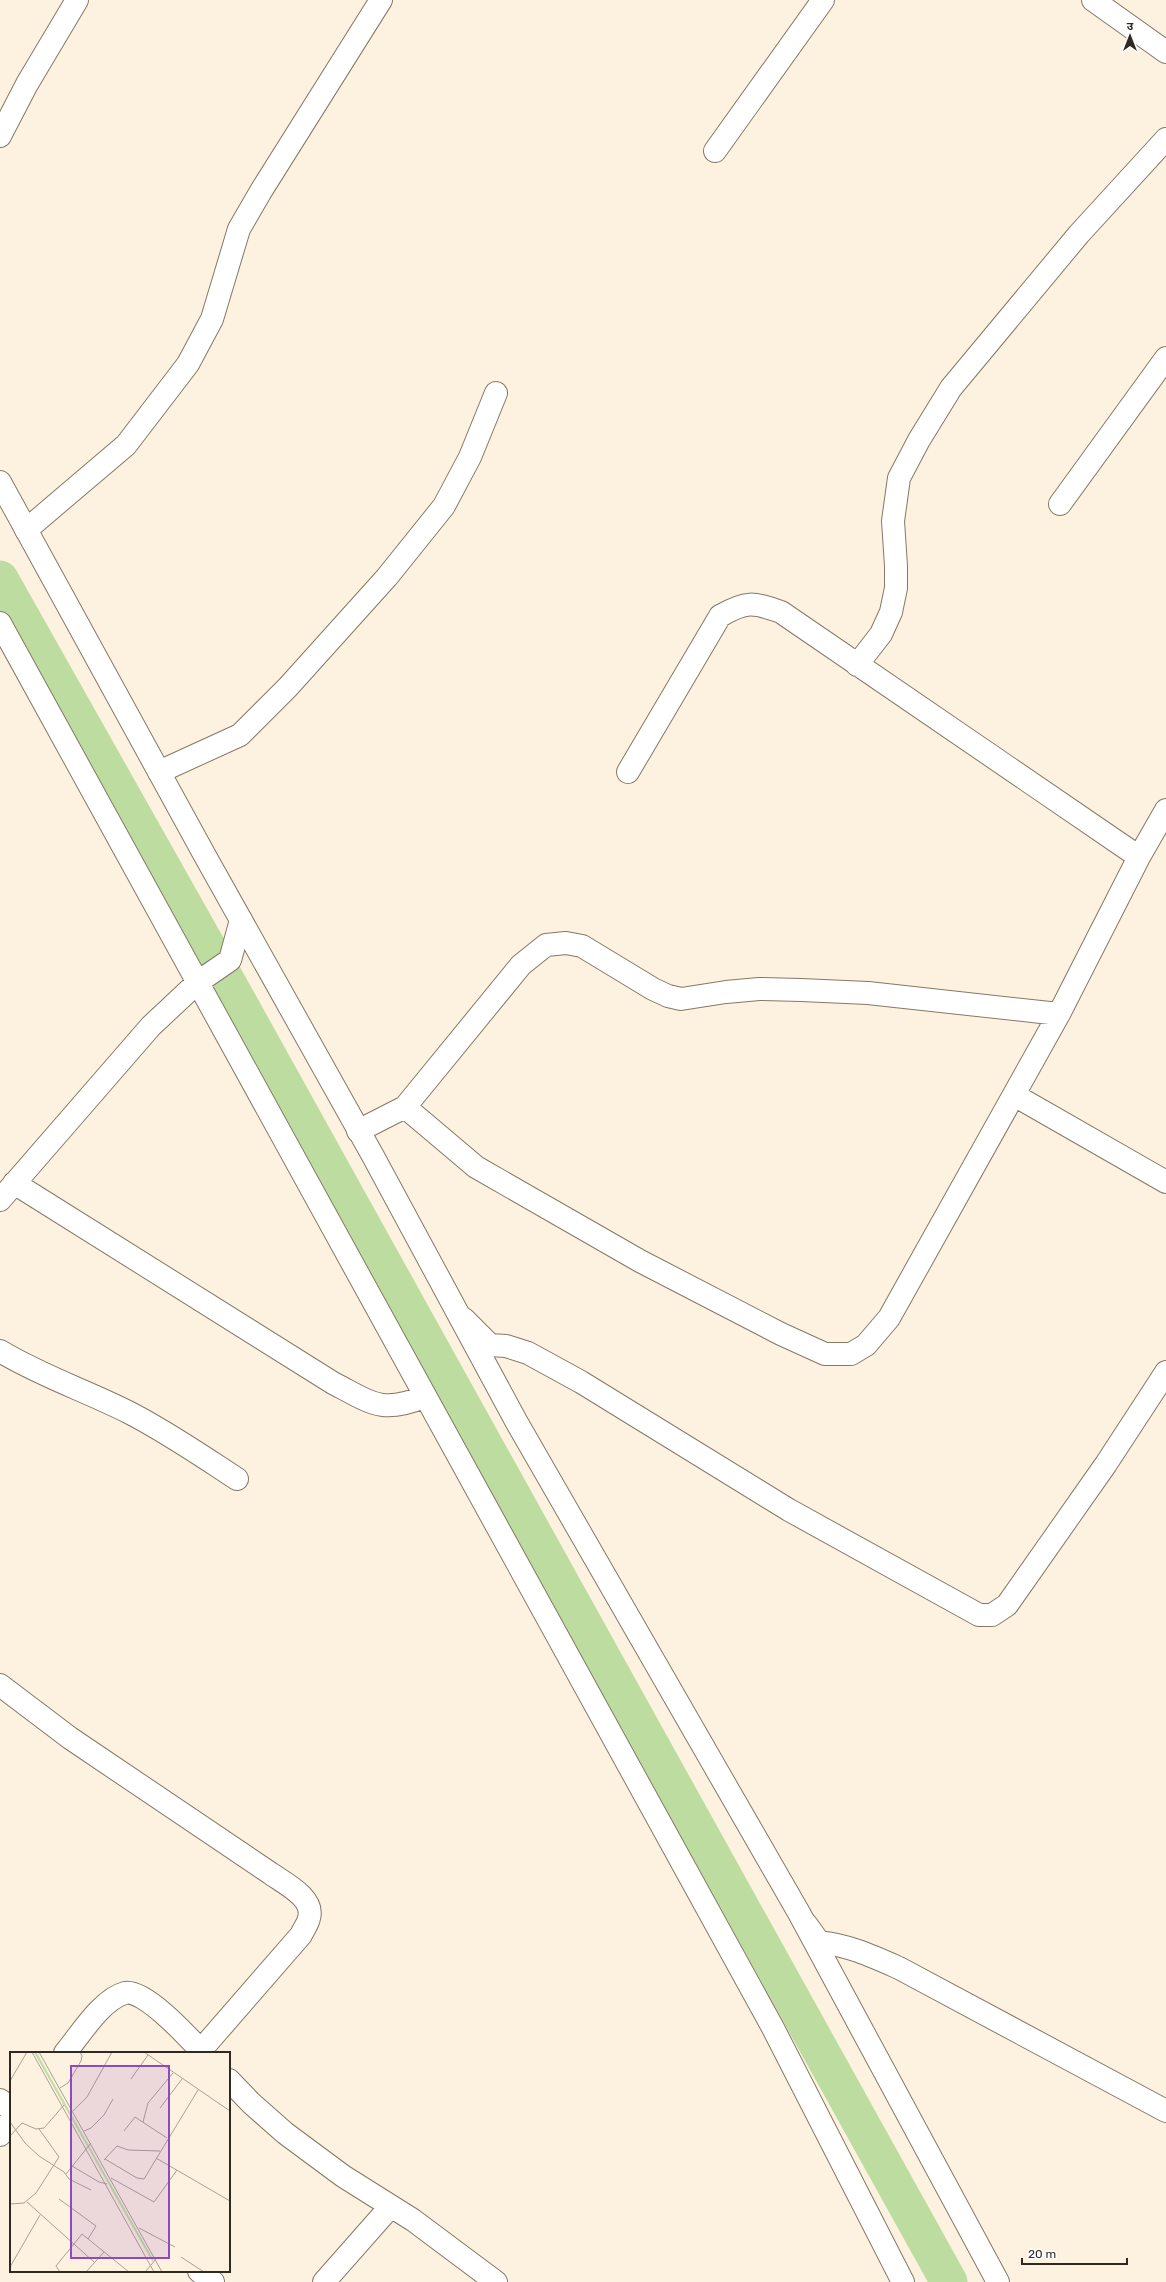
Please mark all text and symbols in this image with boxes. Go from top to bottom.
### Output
north arrow [1110,16,1150,56]
text: उ [1127,20,1134,33]
inset map [10,2052,230,2272]
scale bar [1022,2240,1127,2266]
text: 20 m [1028,2247,1056,2261]

